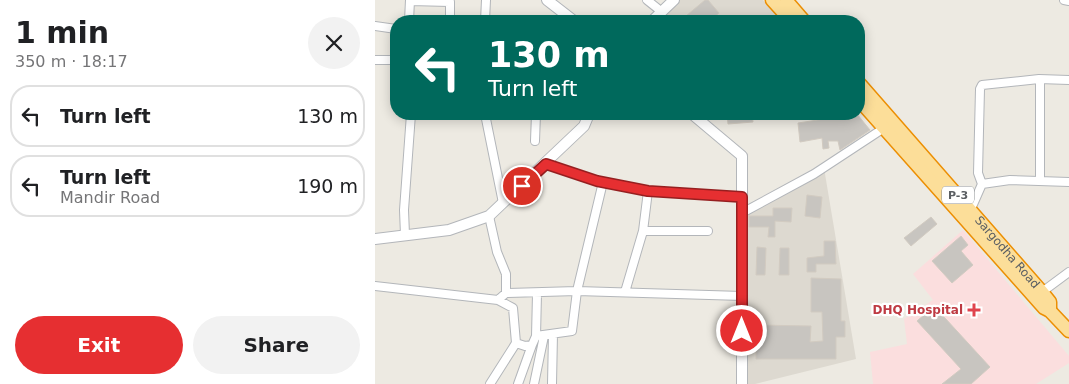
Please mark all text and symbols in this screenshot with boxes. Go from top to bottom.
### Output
text: 1 min [15,15,109,50]
button: close [308,17,360,69]
icon: left [405,35,470,100]
text: 130 m [488,35,610,75]
text: 350 m · 18:17 [15,52,128,71]
text: Turn left [488,76,577,101]
icon: left [17,102,45,130]
text: Turn left [60,105,151,127]
text: 130 m [297,105,358,127]
pin [501,165,543,207]
text: Turn left [60,166,151,188]
icon: left [17,172,45,200]
icon: arrive [508,172,536,200]
text: 190 m [297,175,358,197]
road number: P-3 [942,186,974,204]
text: Mandir Road [60,188,160,207]
street label: Sargodha Road [972,213,1043,291]
place label: DHQ Hospital [873,303,963,317]
marker: DHQ Hospital [967,303,981,317]
position arrow [715,304,767,356]
button: Exit [15,316,183,374]
button: Share [193,316,360,374]

